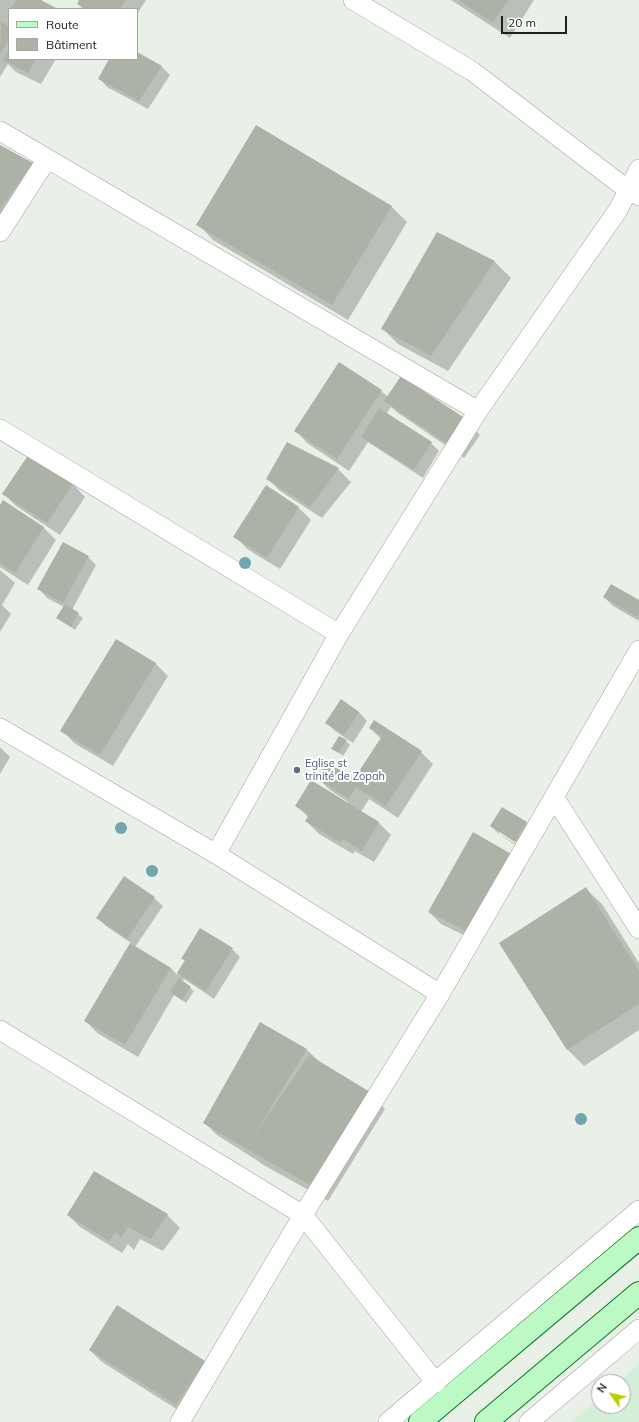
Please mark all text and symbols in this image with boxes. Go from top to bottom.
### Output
legend [8,8,138,60]
scale bar [503,8,569,34]
text: 20 m [508,15,536,30]
text: Route [46,17,79,32]
text: Bâtiment [46,37,97,52]
place label: Eglise st trinité de Zopah [305,757,385,783]
marker: Eglise st trinité de Zopah [292,765,302,775]
north arrow [591,1374,631,1414]
text: N [594,1380,610,1395]

